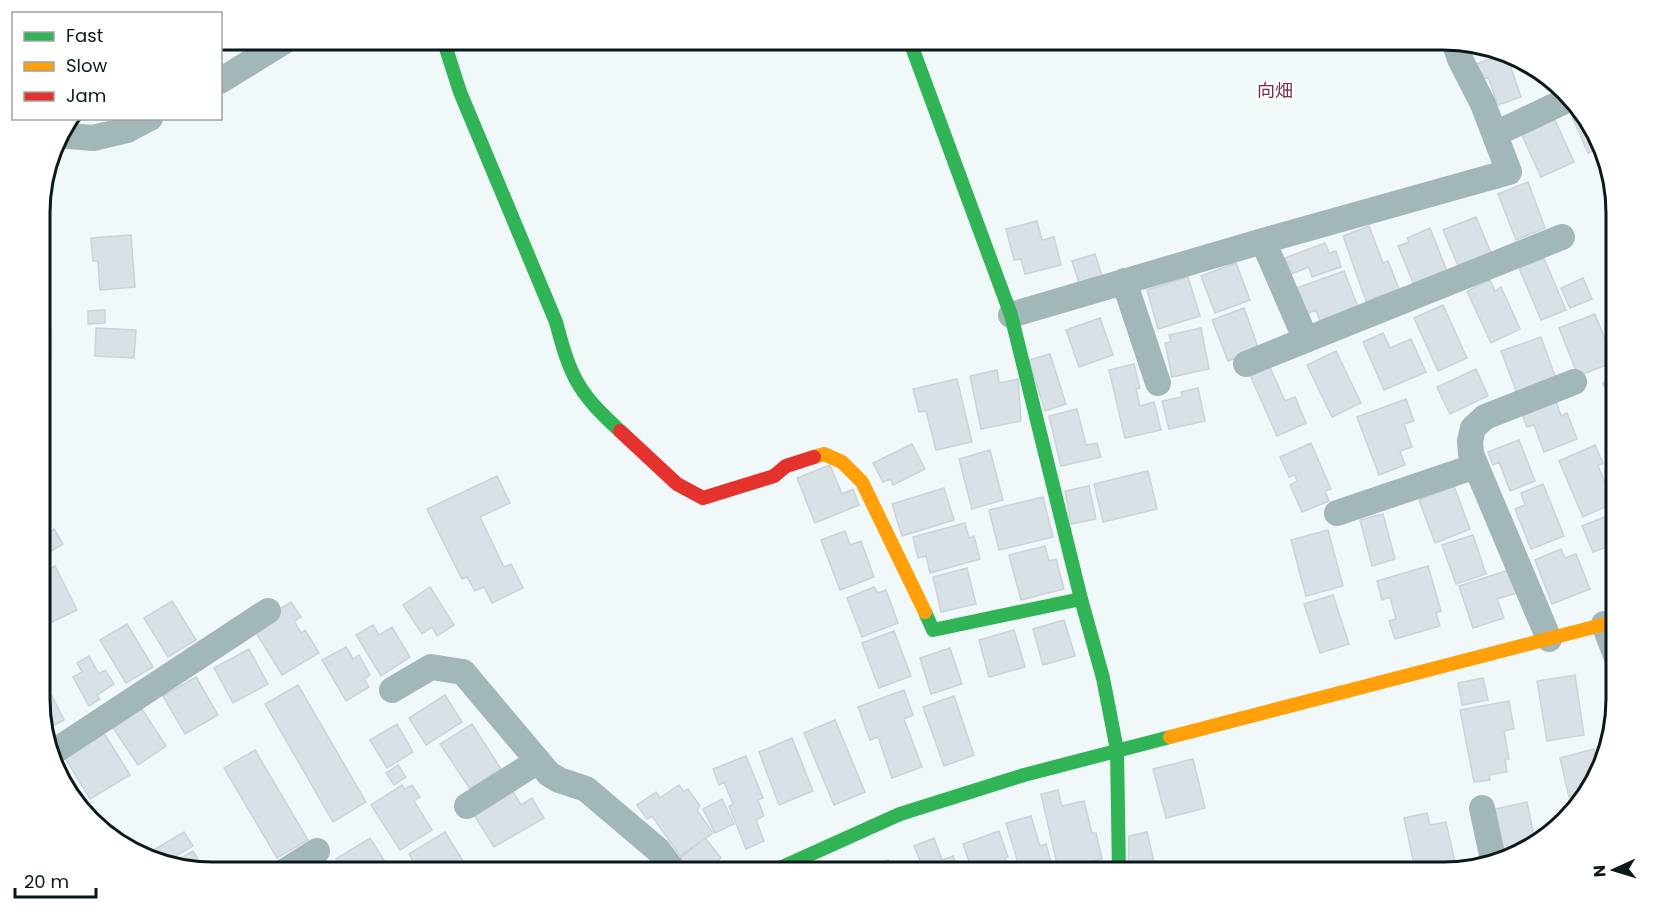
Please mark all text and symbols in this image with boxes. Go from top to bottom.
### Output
legend [12,12,222,120]
text: Fast [66,23,103,48]
text: Slow [66,53,108,78]
district label: 向畑 [1257,78,1293,103]
text: Jam [66,83,106,108]
north arrow [1584,840,1644,900]
scale bar [15,861,96,899]
text: N [1588,864,1611,878]
text: 20 m [24,869,69,894]

